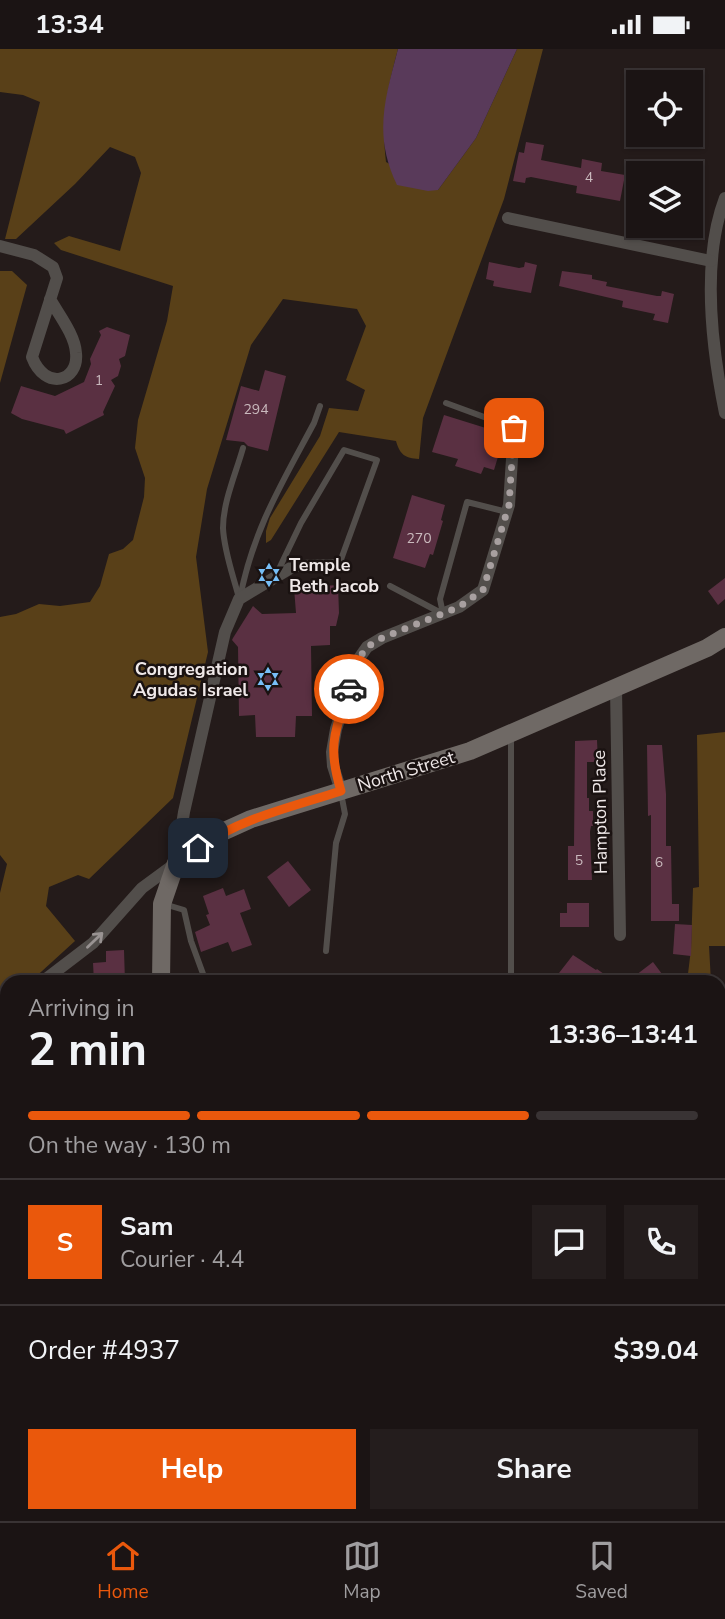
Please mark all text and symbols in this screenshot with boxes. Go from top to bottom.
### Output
text: 13:34 [35,7,104,42]
map controls [626,70,703,238]
button: locate [626,70,703,147]
button: layers [626,161,703,238]
house number: 4 [585,168,593,187]
house number: 1 [95,371,103,390]
pin [484,398,544,458]
house number: 294 [243,400,269,419]
icon: bag [495,409,533,447]
house number: 270 [406,529,432,548]
place label: Temple Beth Jacob [289,553,379,598]
synagogue icon: Temple Beth Jacob [255,561,283,589]
courier [314,654,384,724]
place label: Congregation Agudas Israel [133,657,248,702]
synagogue icon: Congregation Agudas Israel [254,665,282,693]
icon: car [330,670,368,708]
street label: North Street [354,745,458,797]
street label: Hampton Place [587,750,613,874]
pin [168,818,228,878]
icon: home [179,829,217,867]
house number: 5 [575,851,583,870]
house number: 6 [655,853,663,872]
one-way arrow [87,931,104,948]
text: Arriving in [28,993,135,1024]
text: 13:36–13:41 [547,1017,698,1052]
text: 2 min [28,1018,147,1081]
text: On the way · 130 m [28,1130,231,1161]
button: chat [532,1205,606,1279]
button: phone [624,1205,698,1279]
text: Sam [120,1209,173,1244]
text: S [57,1225,73,1260]
text: Courier · 4.4 [120,1244,244,1275]
text: Order #4937 [28,1333,180,1368]
text: $39.04 [614,1333,698,1368]
button: Help [28,1429,356,1509]
button: Share [370,1429,698,1509]
tab: Home [97,1537,149,1605]
tab: Map [343,1537,381,1605]
tab: Saved [575,1537,628,1605]

